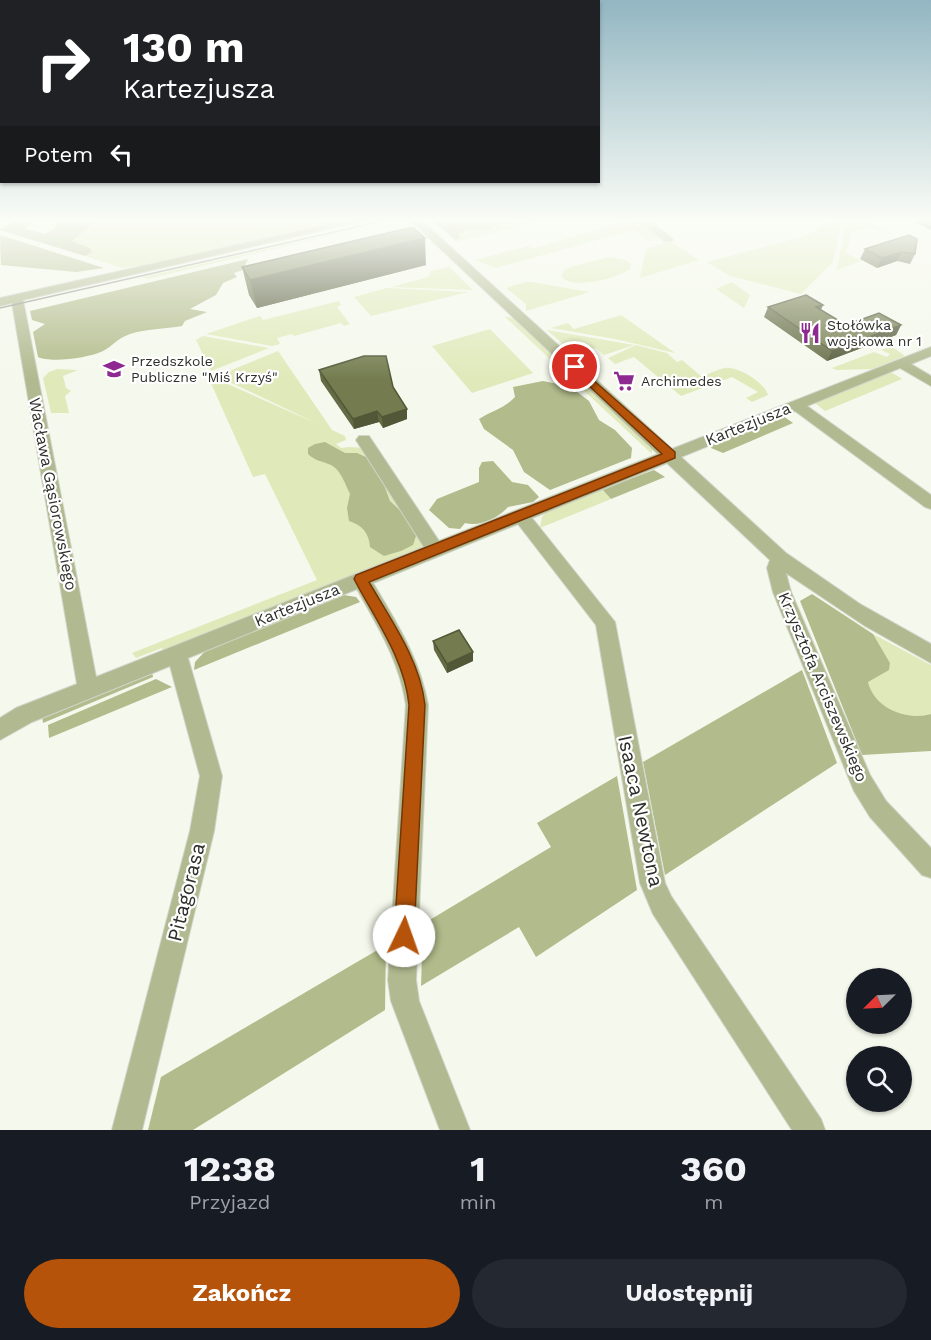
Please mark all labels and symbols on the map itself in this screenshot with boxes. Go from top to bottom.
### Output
place label: Stołówka wojskowa nr 1 [827,317,922,349]
restaurant icon: Stołówka wojskowa nr 1 [798,321,822,345]
pin [549,341,600,392]
place label: Przedszkole Publiczne "Miś Krzyś" [131,353,278,385]
school or university icon: Przedszkole Publiczne "Miś Krzyś" [102,357,126,381]
supermarket icon: Archimedes [612,369,636,393]
place label: Archimedes [641,373,722,389]
street label: Wacława Gąsiorowskiego [25,396,81,592]
street label: Kartezjusza [703,398,793,450]
street label: Kartezjusza [252,579,342,631]
street label: Krzysztofa Arciszewskiego [774,589,872,785]
street label: Isaaca Newtona [613,733,669,889]
street label: Pitagorasa [162,840,210,944]
position arrow [372,904,436,968]
north arrow [846,968,912,1034]

